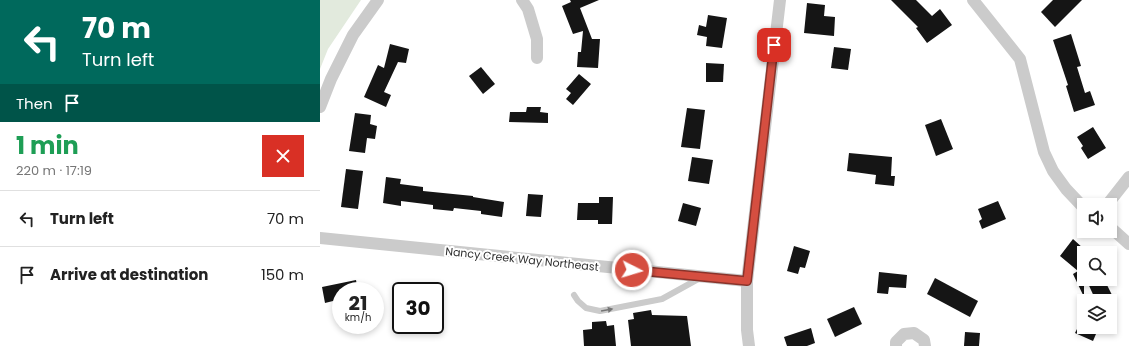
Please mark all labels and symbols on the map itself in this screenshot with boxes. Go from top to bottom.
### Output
pin [757,28,791,62]
street label: Nancy Creek Way Northeast [445,243,599,275]
position arrow [611,249,653,291]
speed limit sign: 30 [392,282,444,334]
one-way arrow [601,307,613,313]

